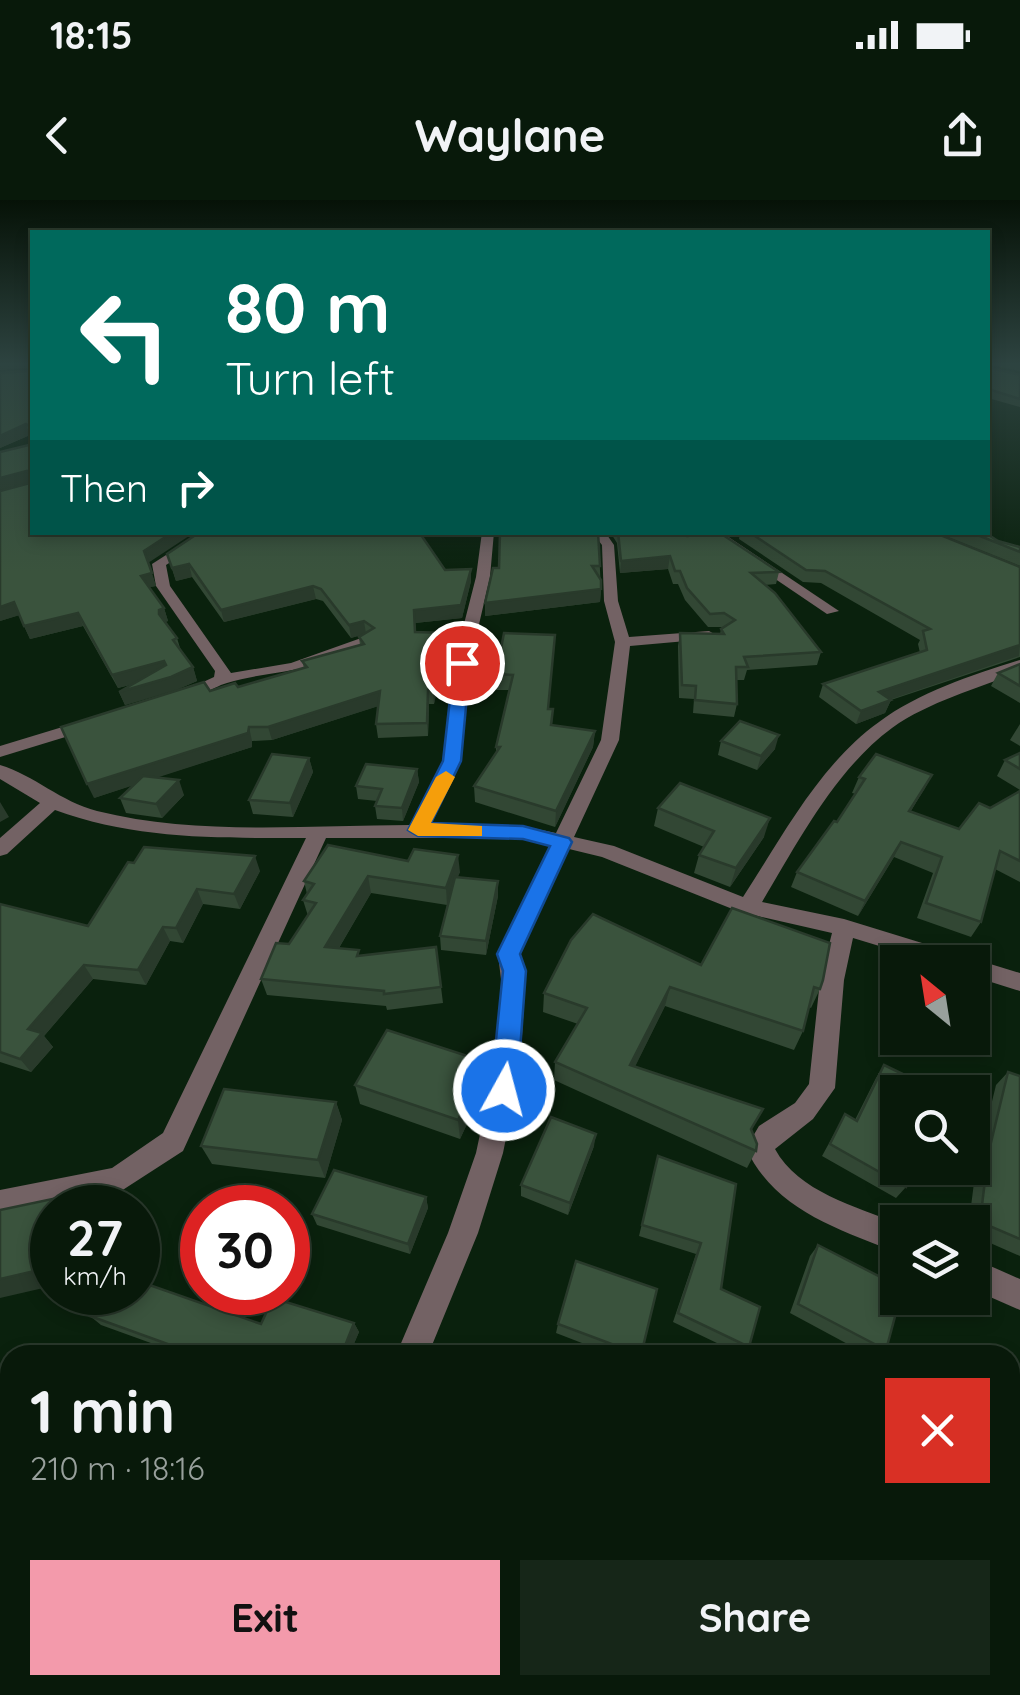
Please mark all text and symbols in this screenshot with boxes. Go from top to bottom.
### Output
text: 18:15 [50,11,133,59]
text: Waylane [415,107,605,163]
icon: back [30,108,85,163]
icon: share [935,108,990,163]
text: 80 m [225,263,390,351]
icon: left [60,270,190,400]
text: Turn left [225,350,395,406]
icon: right [168,460,223,515]
text: Then [60,464,148,512]
pin [420,621,505,706]
icon: arrive [435,636,490,691]
north arrow [880,945,990,1055]
map controls [880,945,990,1315]
position arrow [452,1038,556,1142]
button: search [880,1075,990,1185]
speed limit sign: 30 [180,1185,310,1315]
button: layers [880,1205,990,1315]
text: 27 [67,1206,123,1269]
text: km/h [63,1260,127,1291]
text: 1 min [30,1373,175,1448]
button: close [885,1378,990,1483]
text: 210 m · 18:16 [30,1448,204,1488]
button: Exit [30,1560,500,1675]
button: Share [520,1560,990,1675]

